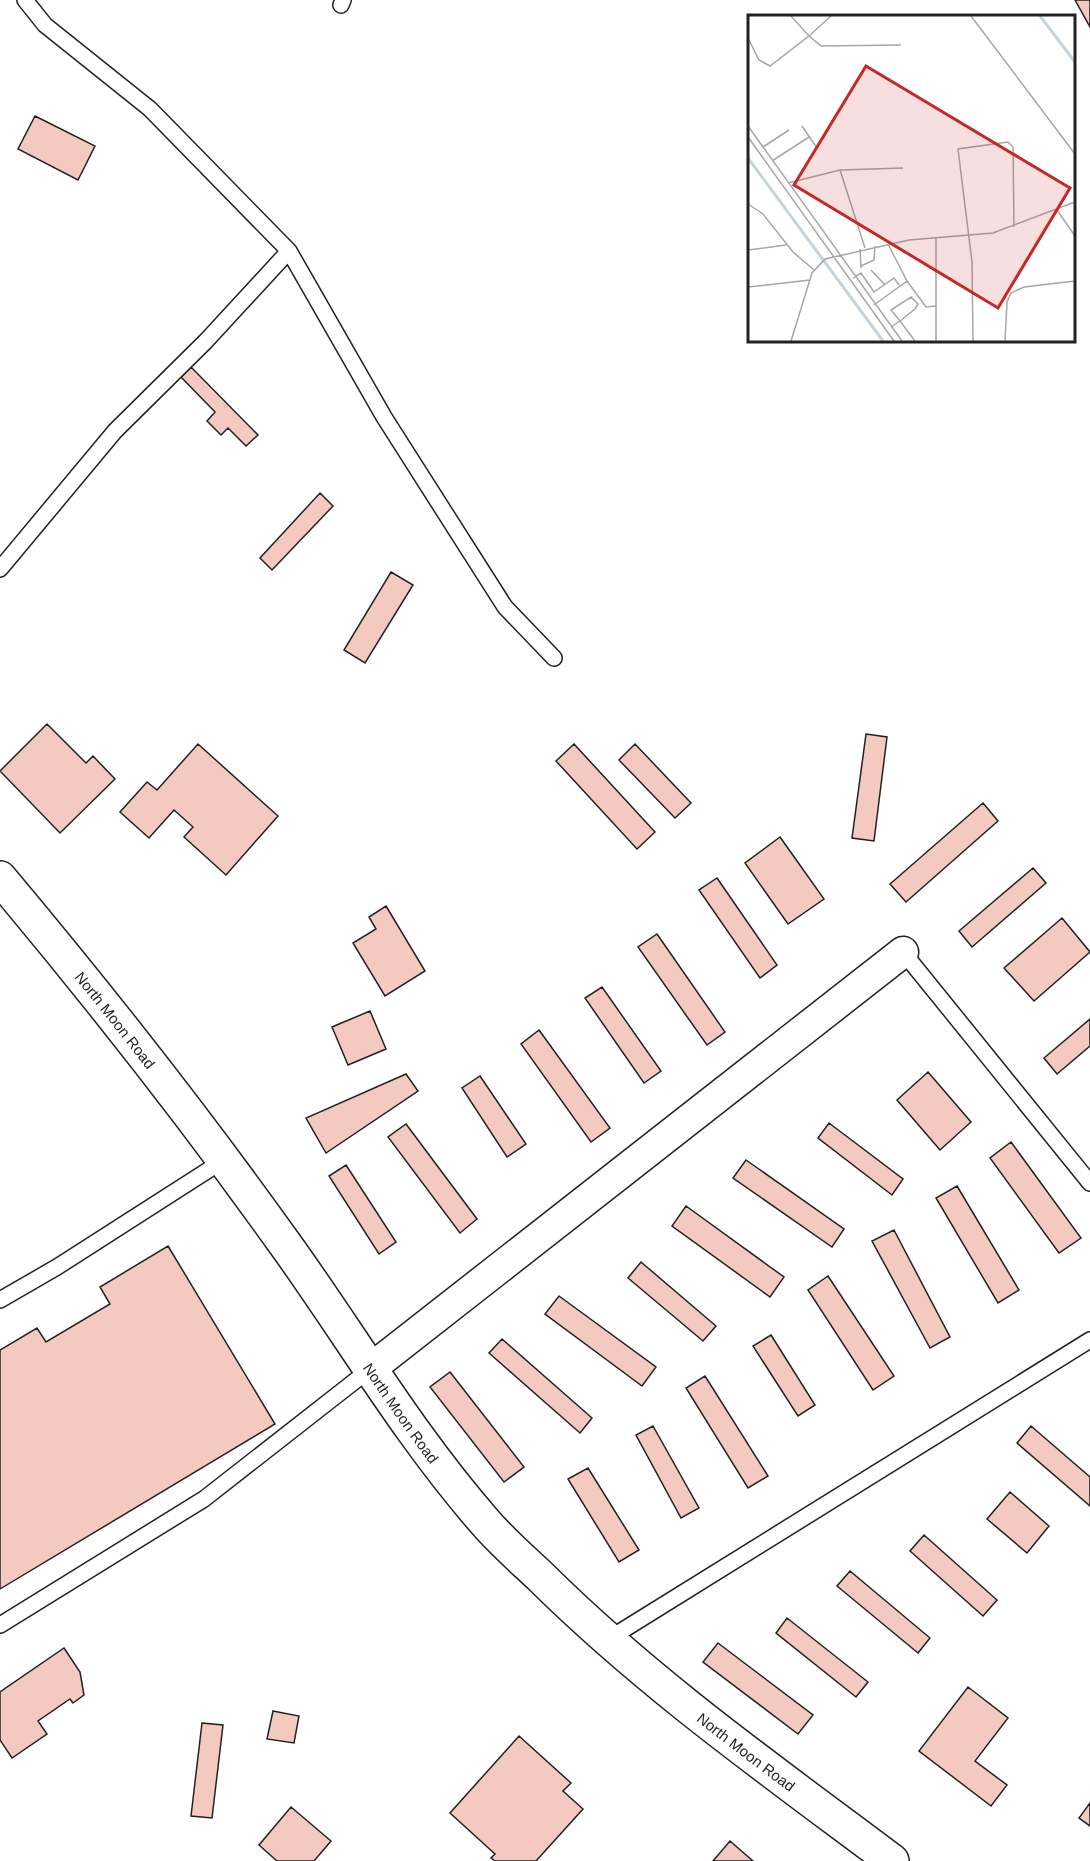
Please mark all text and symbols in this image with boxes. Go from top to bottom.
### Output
inset map [748,15,1075,342]
street label: North Moon Road [72,968,159,1072]
street label: North Moon Road [360,1360,442,1466]
street label: North Moon Road [694,1709,799,1794]

